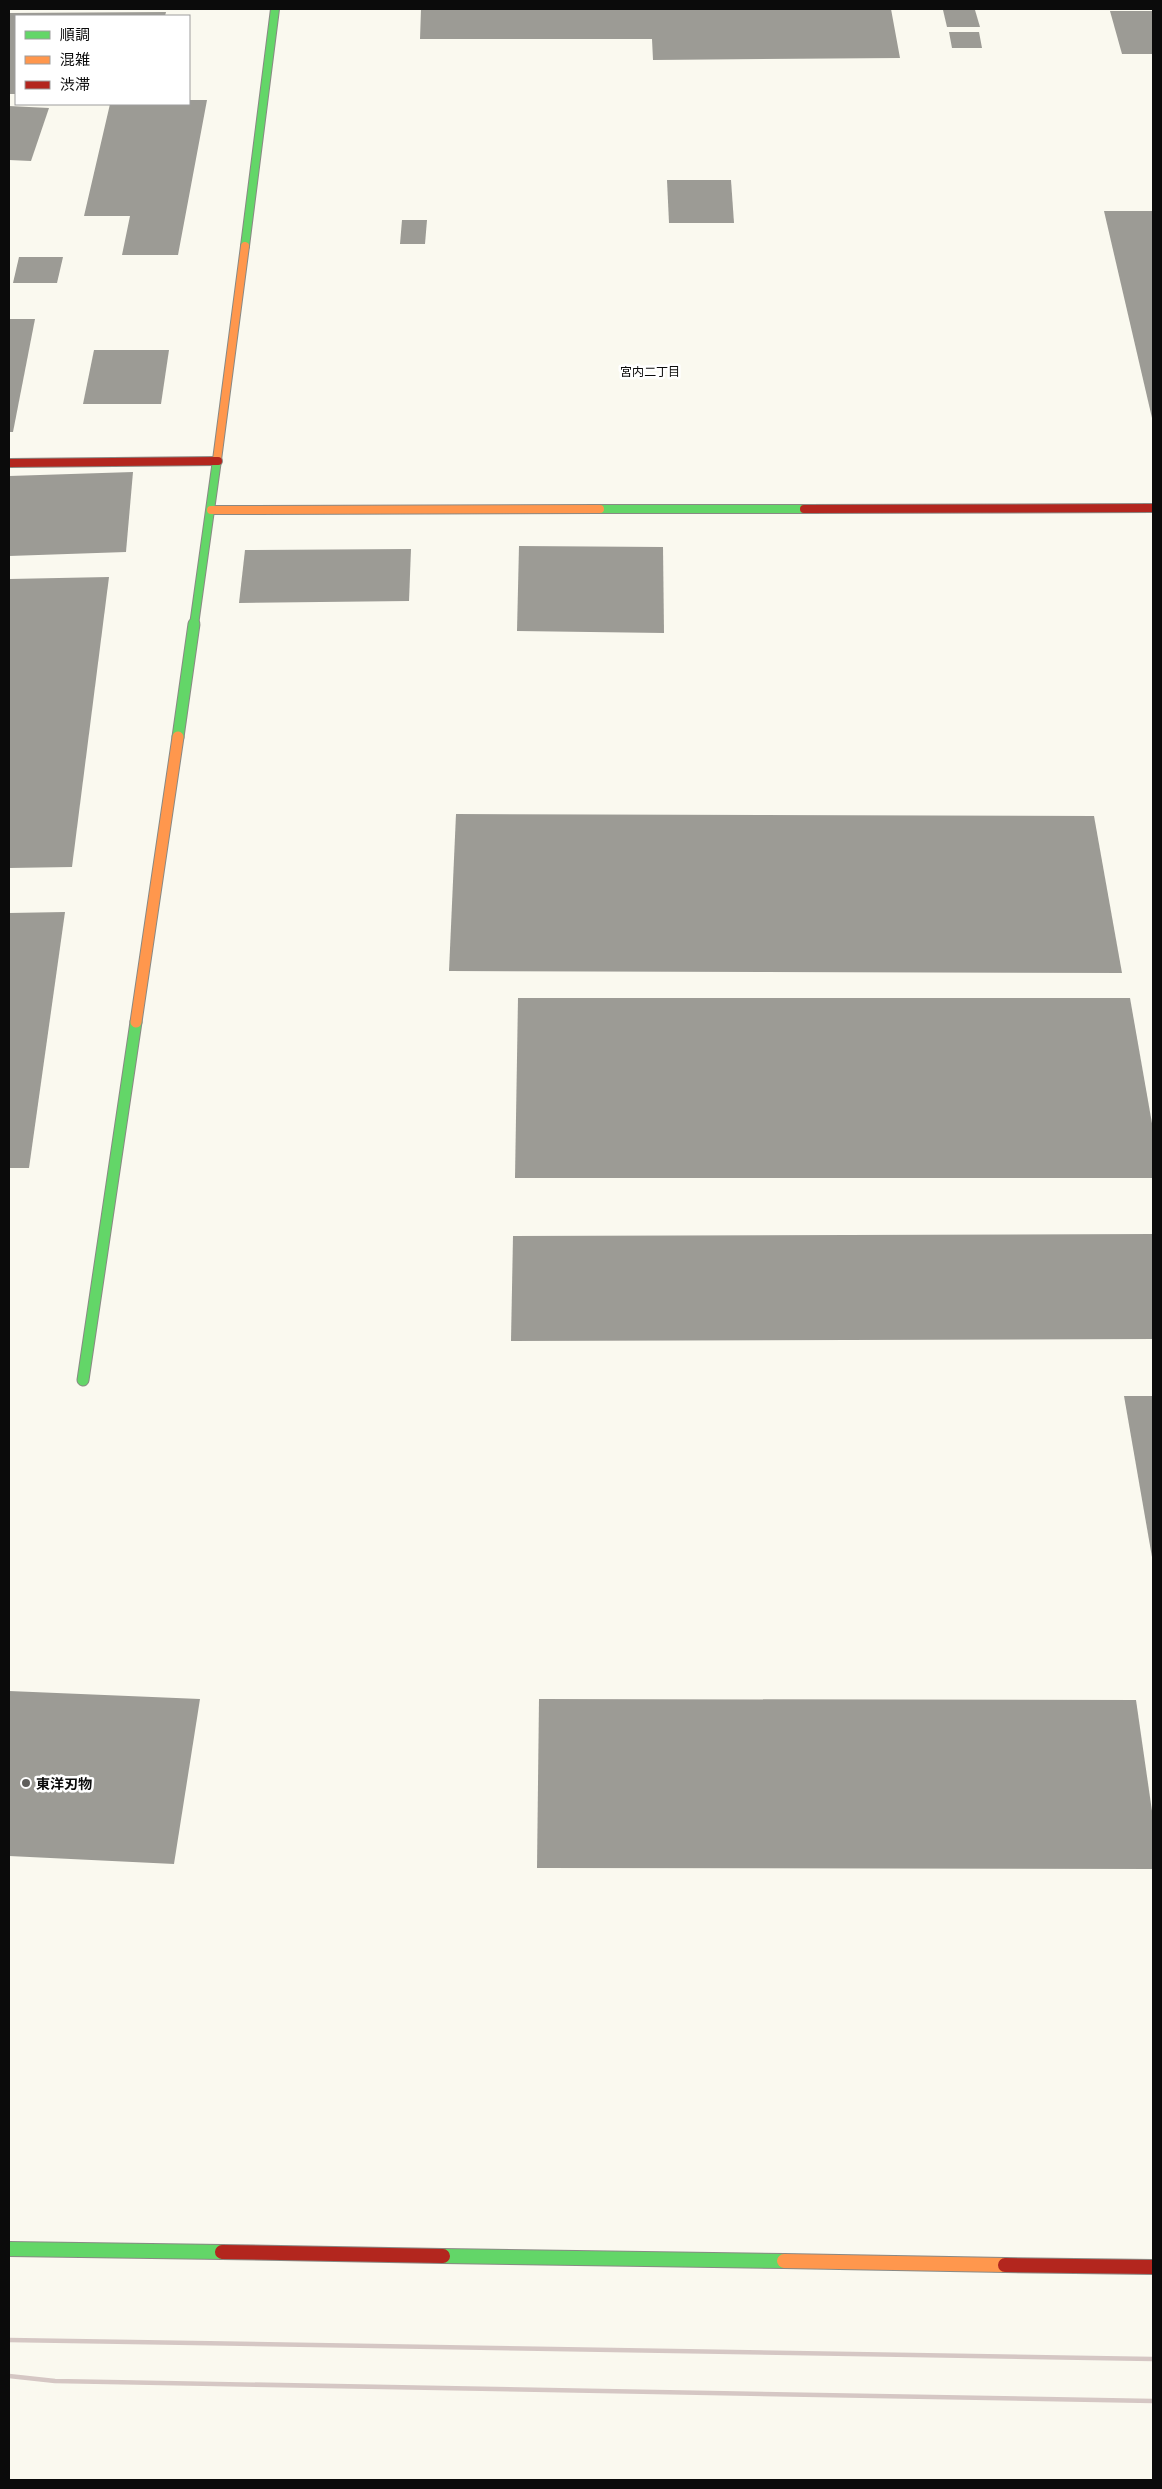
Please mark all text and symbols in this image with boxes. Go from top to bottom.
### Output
legend [15,15,190,105]
text: 順調 [60,24,90,44]
text: 混雑 [60,49,90,69]
text: 渋滞 [60,74,90,94]
district label: 宮内二丁目 [620,363,680,380]
place label: 東洋刃物 [36,1774,92,1793]
marker: 東洋刃物 [20,1777,32,1789]

